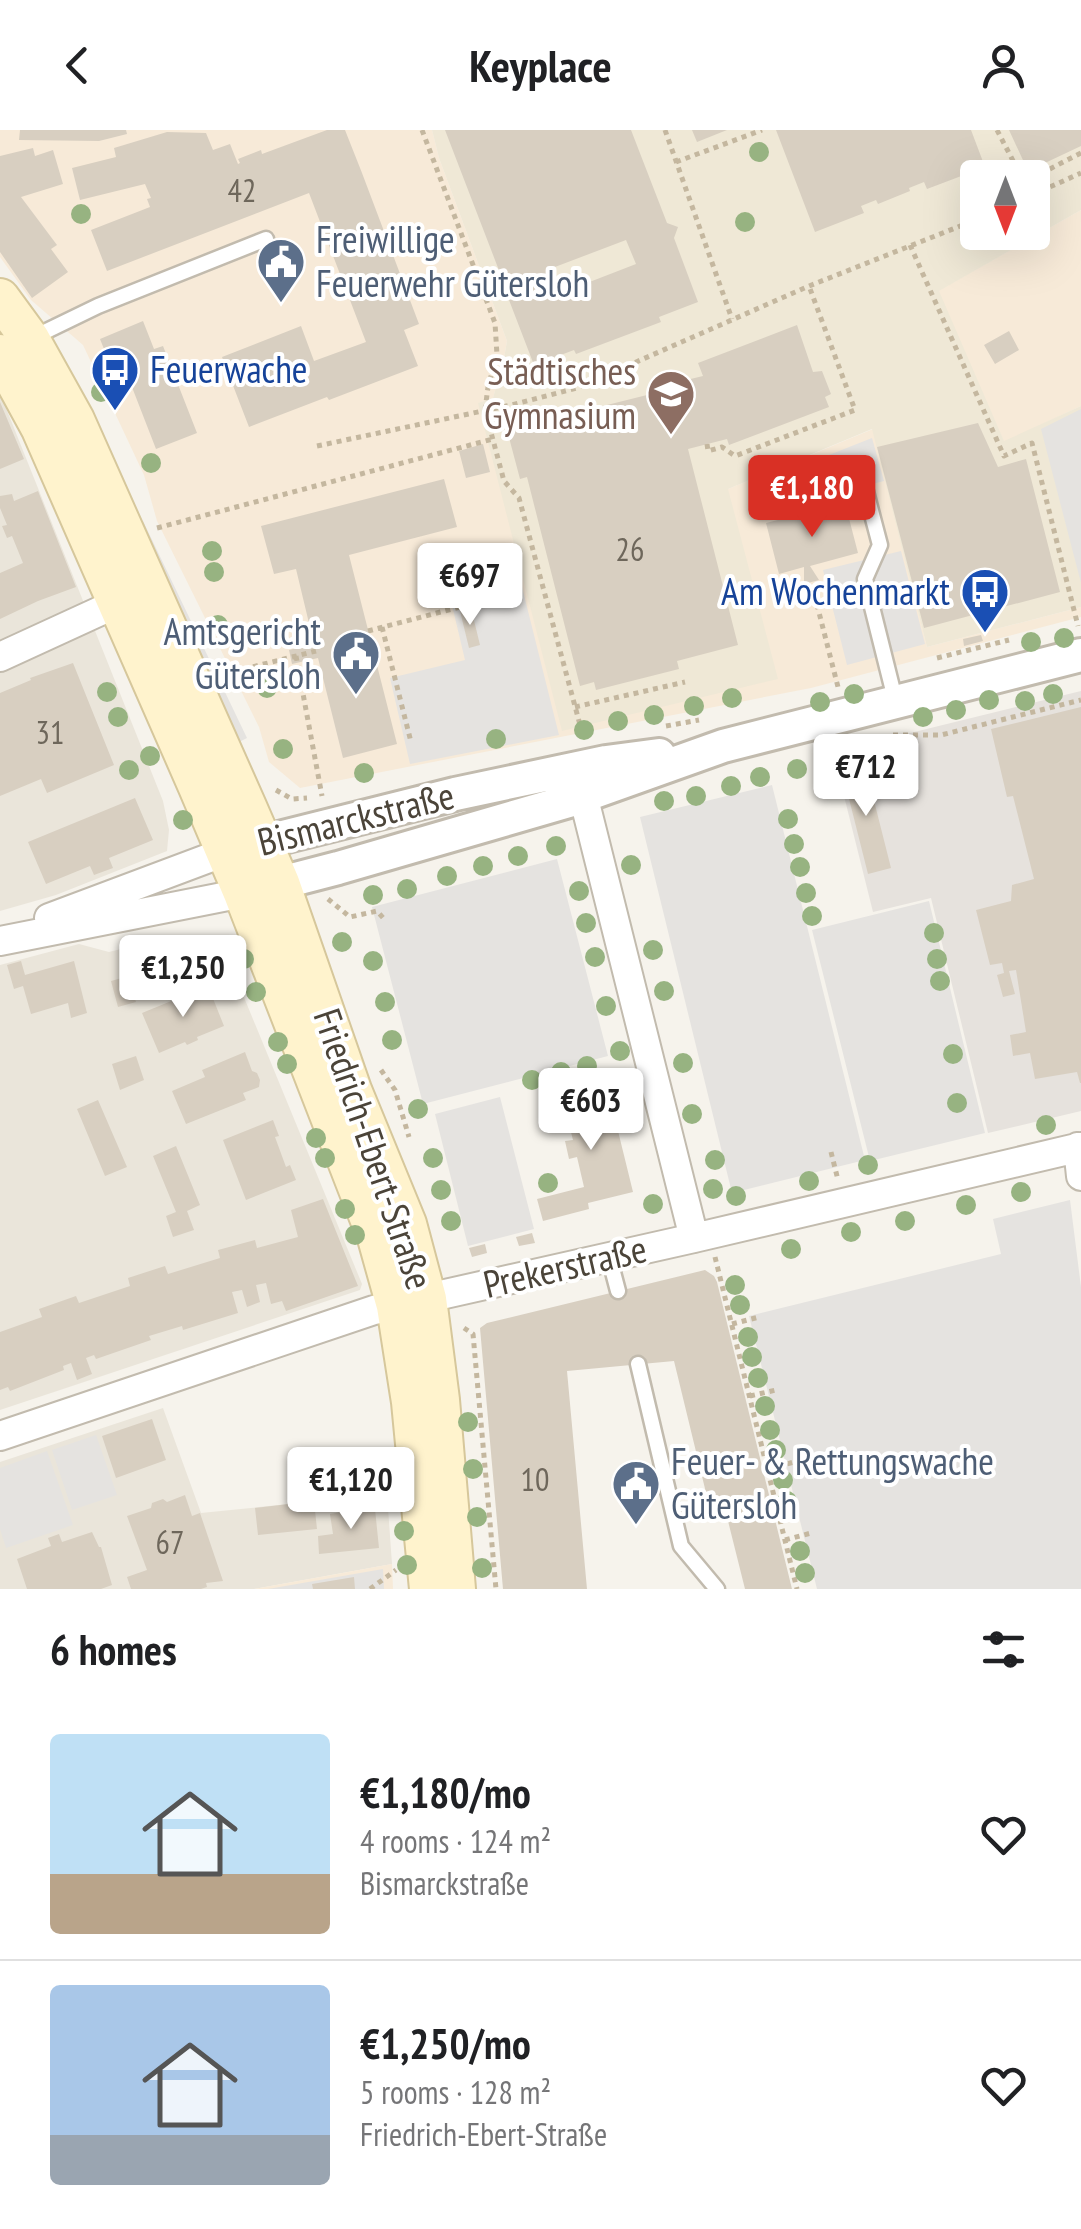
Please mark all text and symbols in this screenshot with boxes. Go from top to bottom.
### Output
text: Keyplace [469,36,612,94]
icon: back [50,38,105,93]
icon: person [976,38,1031,93]
north arrow [960,160,1050,250]
map controls [960,160,1050,250]
house number: 42 [228,169,256,211]
place label: Freiwillige Feuerwehr Gütersloh [316,214,589,307]
public building icon: Freiwillige Feuerwehr Gütersloh [255,236,307,304]
bus stop icon: Feuerwache [89,344,141,412]
place label: Feuerwache [150,344,308,393]
place label: Städtisches Gymnasium [484,346,636,439]
school or university icon: Städtisches Gymnasium [645,368,697,436]
pin: €1,180 [731,455,893,540]
text: €1,180 [770,466,854,508]
house number: 26 [616,528,644,570]
pin: €697 [411,543,529,628]
text: €697 [439,554,501,596]
place label: Am Wochenmarkt [721,566,951,615]
bus stop icon: Am Wochenmarkt [959,566,1011,634]
place label: Amtsgericht Gütersloh [164,606,322,699]
public building icon: Amtsgericht Gütersloh [330,628,382,696]
house number: 31 [36,711,64,753]
pin: €712 [807,734,925,819]
text: €712 [835,745,897,787]
street label: Bismarckstraße [252,769,459,866]
pin: €1,250 [102,935,264,1020]
text: €1,250 [141,946,225,988]
street label: Friedrich-Ebert-Straße [303,1002,445,1295]
pin: €603 [532,1068,650,1153]
text: €603 [560,1079,622,1121]
street label: Prekerstraße [478,1223,651,1308]
place label: Feuer- & Rettungswache Gütersloh [671,1436,994,1529]
pin: €1,120 [270,1447,432,1532]
text: €1,120 [309,1458,393,1500]
house number: 10 [521,1458,549,1500]
public building icon: Feuer- & Rettungswache Gütersloh [610,1458,662,1526]
house number: 67 [156,1521,184,1563]
text: 6 homes [50,1622,177,1677]
icon: filters [976,1622,1031,1677]
text: €1,180/mo [360,1765,531,1820]
icon: home [130,1774,250,1894]
icon: heart [976,1807,1031,1862]
text: 4 rooms · 124 m² [360,1820,551,1862]
text: Bismarckstraße [360,1862,529,1904]
text: €1,250/mo [360,2016,531,2071]
icon: home [130,2025,250,2145]
icon: heart [976,2058,1031,2113]
text: 5 rooms · 128 m² [360,2071,551,2113]
text: Friedrich-Ebert-Straße [360,2113,607,2155]

